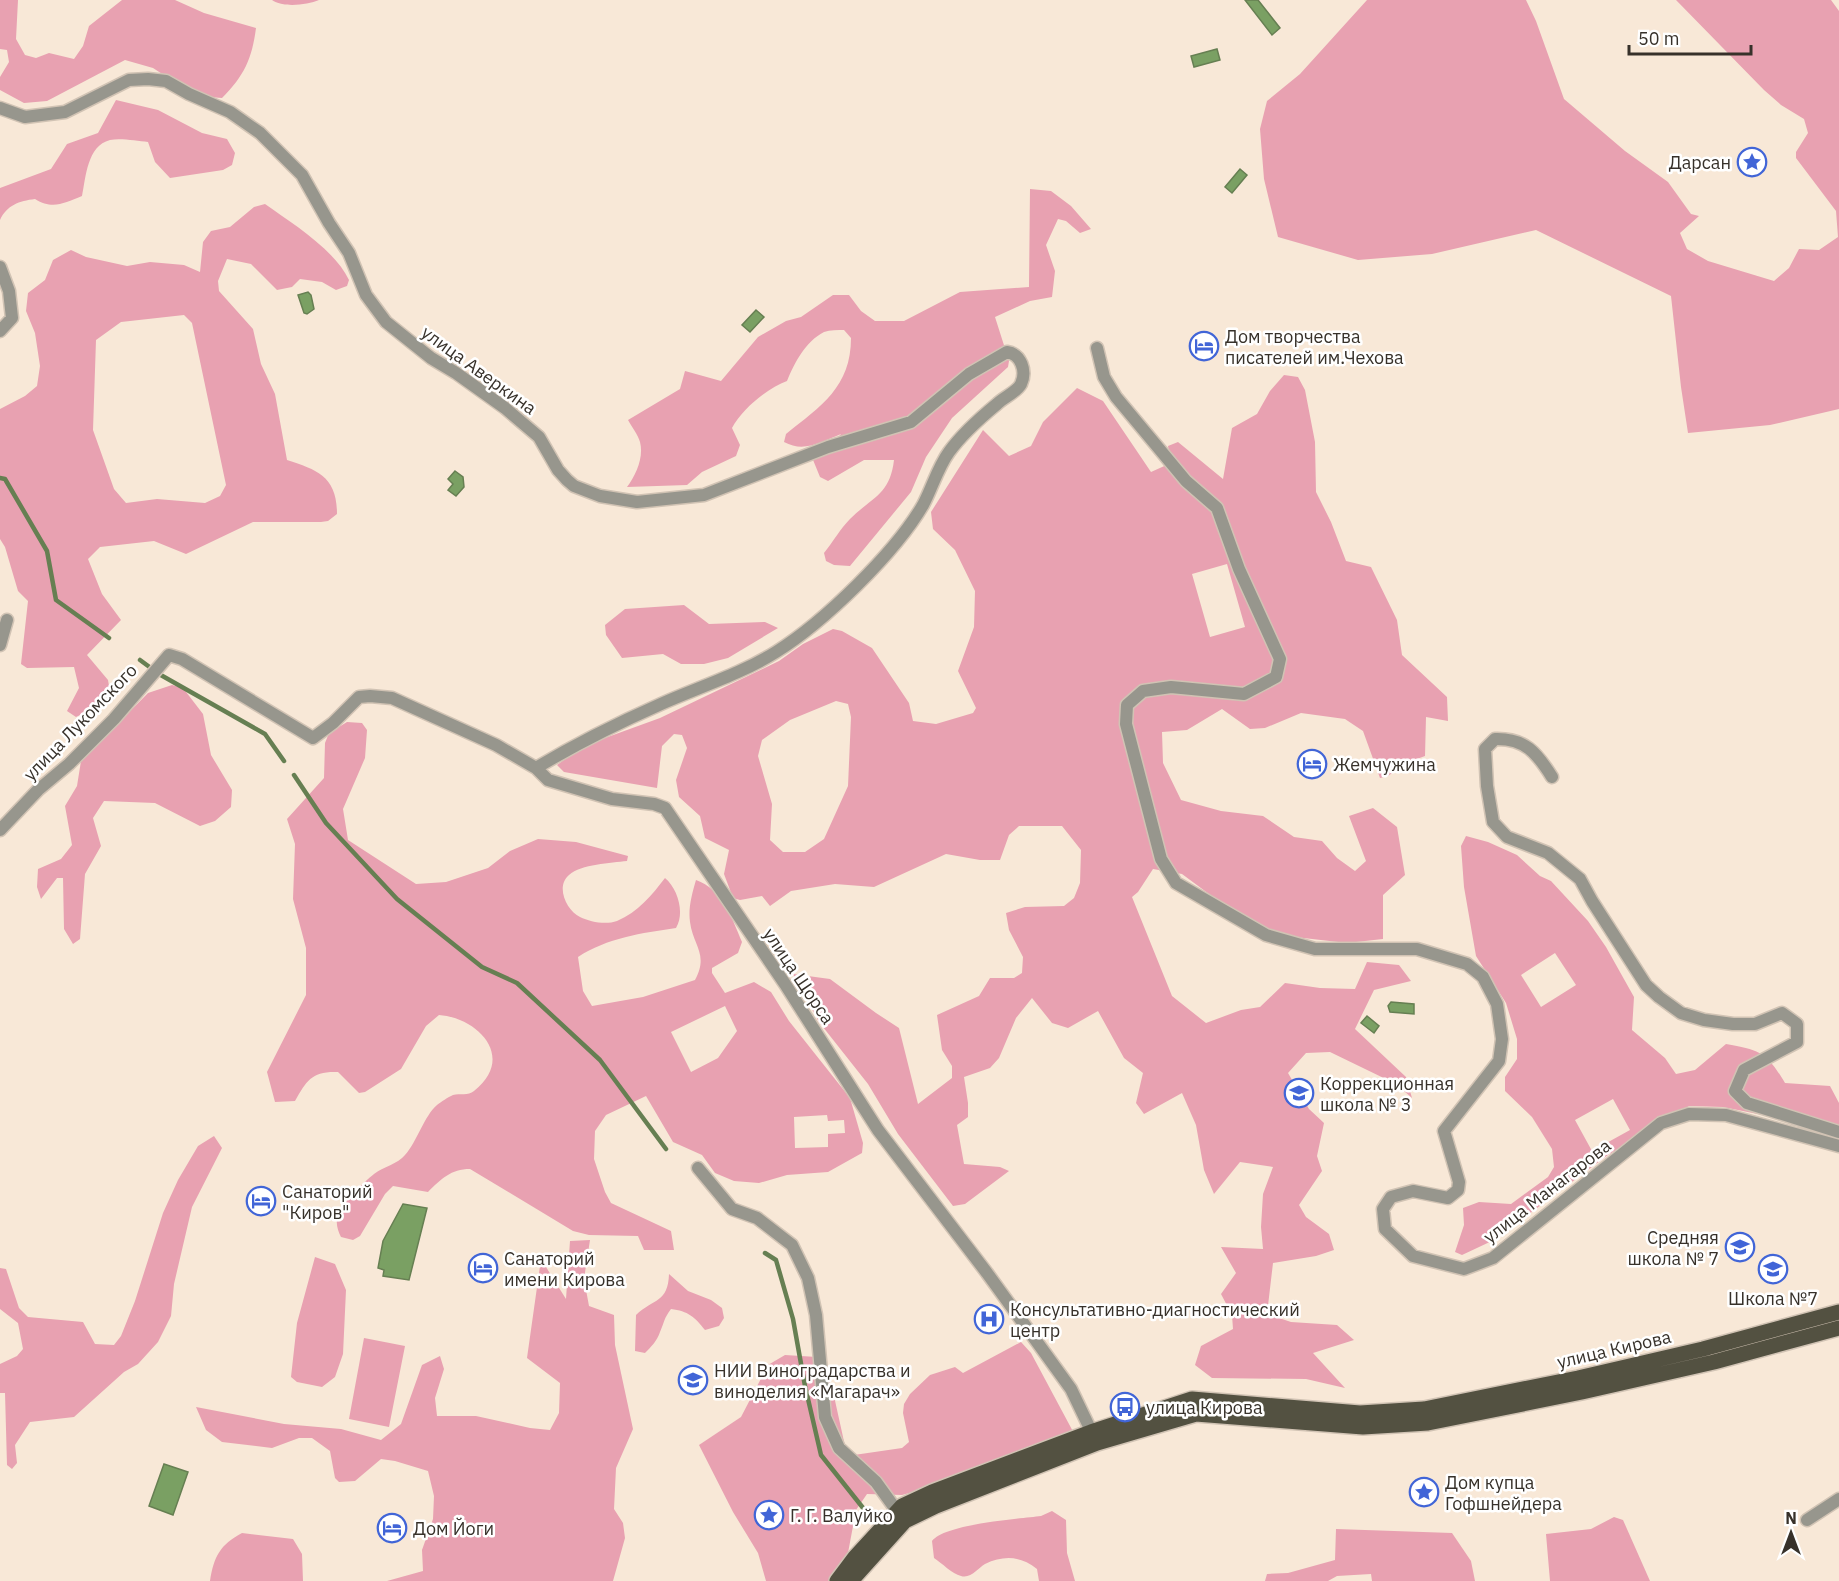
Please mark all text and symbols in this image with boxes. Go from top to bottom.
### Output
scale bar [1629,18,1750,56]
text: 50 m [1638,27,1680,50]
place icon: Дарсан [1736,146,1768,178]
place label: Дарсан [1669,151,1731,174]
street label: улица Аверкина [417,321,541,420]
place label: Дом творчества писателей им.Чехова [1225,325,1404,369]
hotel icon: Дом творчества писателей им.Чехова [1188,330,1220,362]
street label: улица Лукомского [18,659,142,785]
hotel icon: Жемчужина [1296,748,1328,780]
place label: Жемчужина [1333,753,1436,776]
street label: улица Щорса [758,924,840,1029]
place label: Коррекционная школа № 3 [1320,1072,1454,1116]
school or university icon: Коррекционная школа № 3 [1283,1077,1315,1109]
street label: улица Манагарова [1479,1134,1616,1248]
place label: Санаторий "Киров" [282,1180,373,1224]
hotel icon: Санаторий "Киров" [245,1185,277,1217]
place label: Средняя школа № 7 [1627,1226,1719,1270]
school or university icon: Средняя школа № 7 [1724,1231,1756,1263]
place label: Санаторий имени Кирова [504,1247,625,1291]
hotel icon: Санаторий имени Кирова [467,1252,499,1284]
school or university icon: Школа №7 [1757,1253,1789,1285]
place label: Школа №7 [1728,1287,1818,1310]
place label: Консультативно-диагностический центр [1010,1298,1300,1342]
hospital icon: Консультативно-диагностический центр [973,1303,1005,1335]
street label: улица Кирова [1555,1325,1674,1373]
place label: НИИ Виноградарства и виноделия «Магарач» [714,1359,911,1403]
school or university icon: НИИ Виноградарства и виноделия «Магарач» [677,1364,709,1396]
bus stop icon: улица Кирова [1109,1391,1141,1423]
place label: улица Кирова [1146,1396,1263,1419]
place label: Дом купца Гофшнейдера [1445,1471,1562,1515]
place icon: Дом купца Гофшнейдера [1408,1476,1440,1508]
place icon: Г. Г. Валуйко [753,1499,785,1531]
north arrow [1761,1503,1821,1563]
place label: Г. Г. Валуйко [790,1504,893,1527]
text: N [1785,1508,1797,1528]
hotel icon: Дом Йоги [376,1512,408,1544]
place label: Дом Йоги [413,1517,494,1540]

